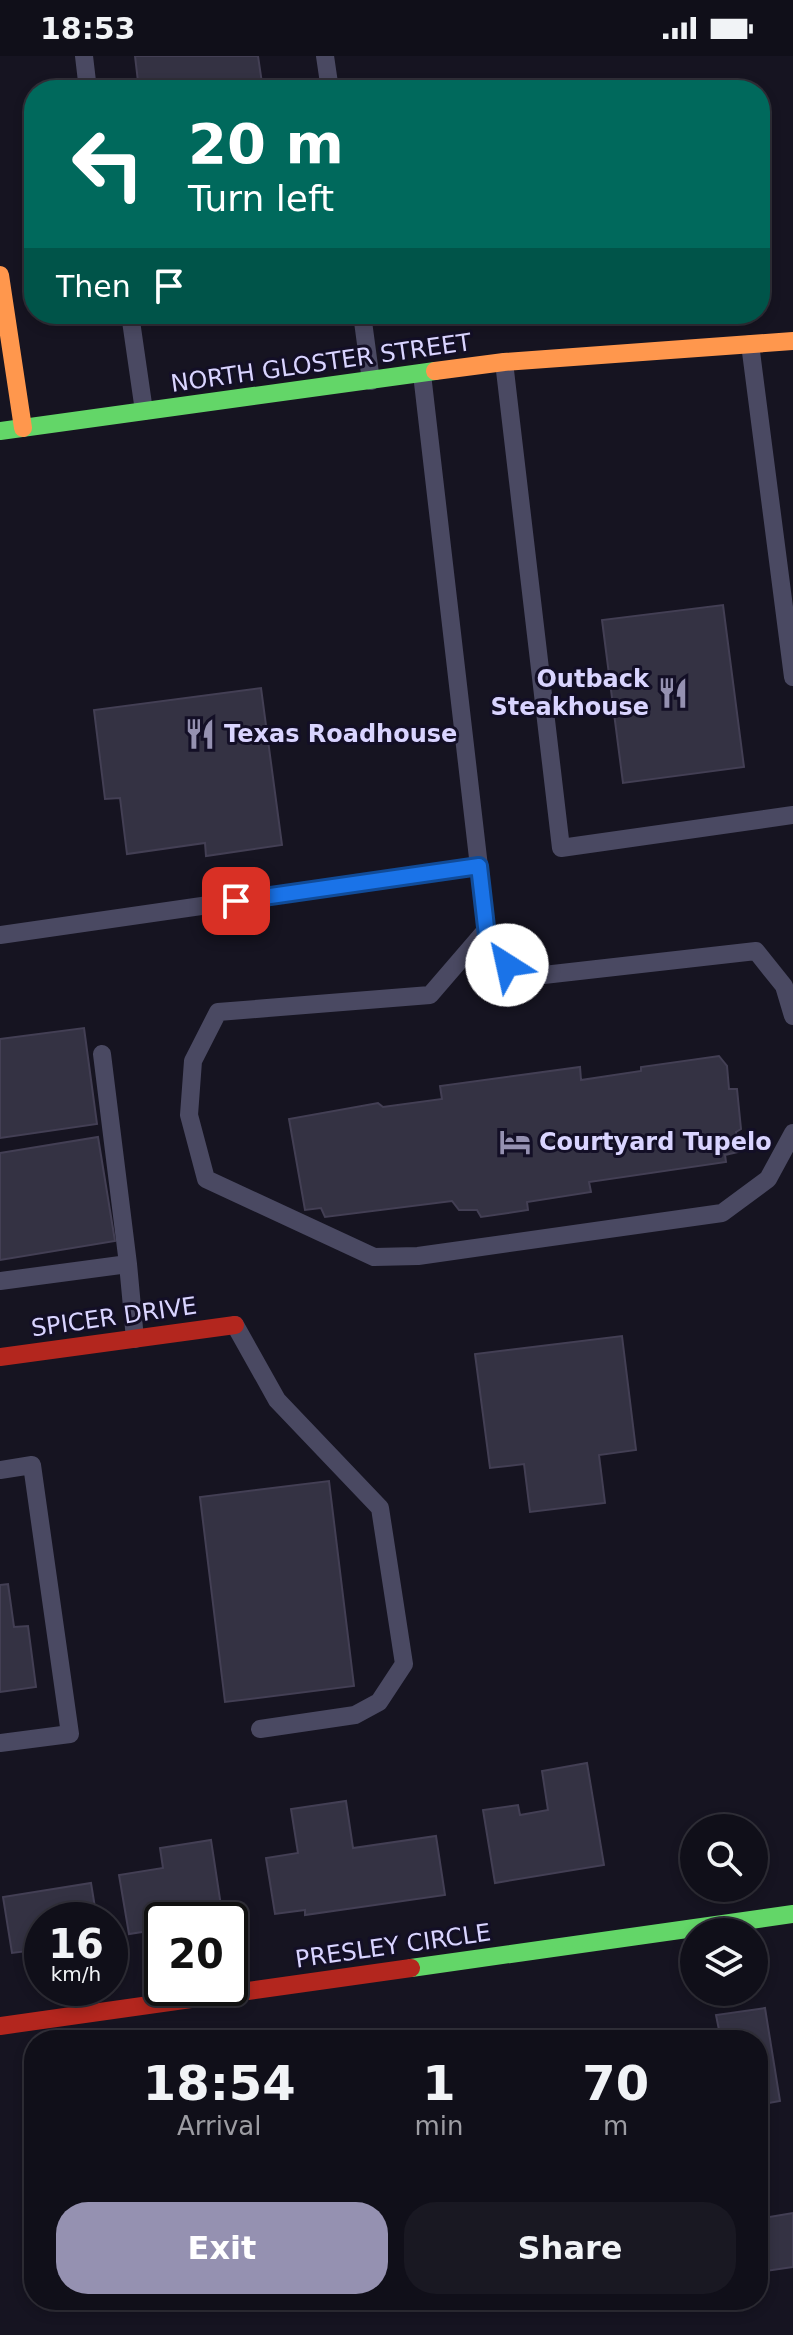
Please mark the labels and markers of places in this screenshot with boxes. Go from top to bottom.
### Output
place label: Outback Steakhouse [491,665,650,721]
restaurant icon: Outback Steakhouse [656,676,690,710]
restaurant icon: Texas Roadhouse [183,717,217,751]
place label: Texas Roadhouse [224,720,457,748]
pin [202,867,270,935]
hotel icon: Courtyard Tupelo [498,1125,532,1159]
place label: Courtyard Tupelo [539,1128,772,1156]

